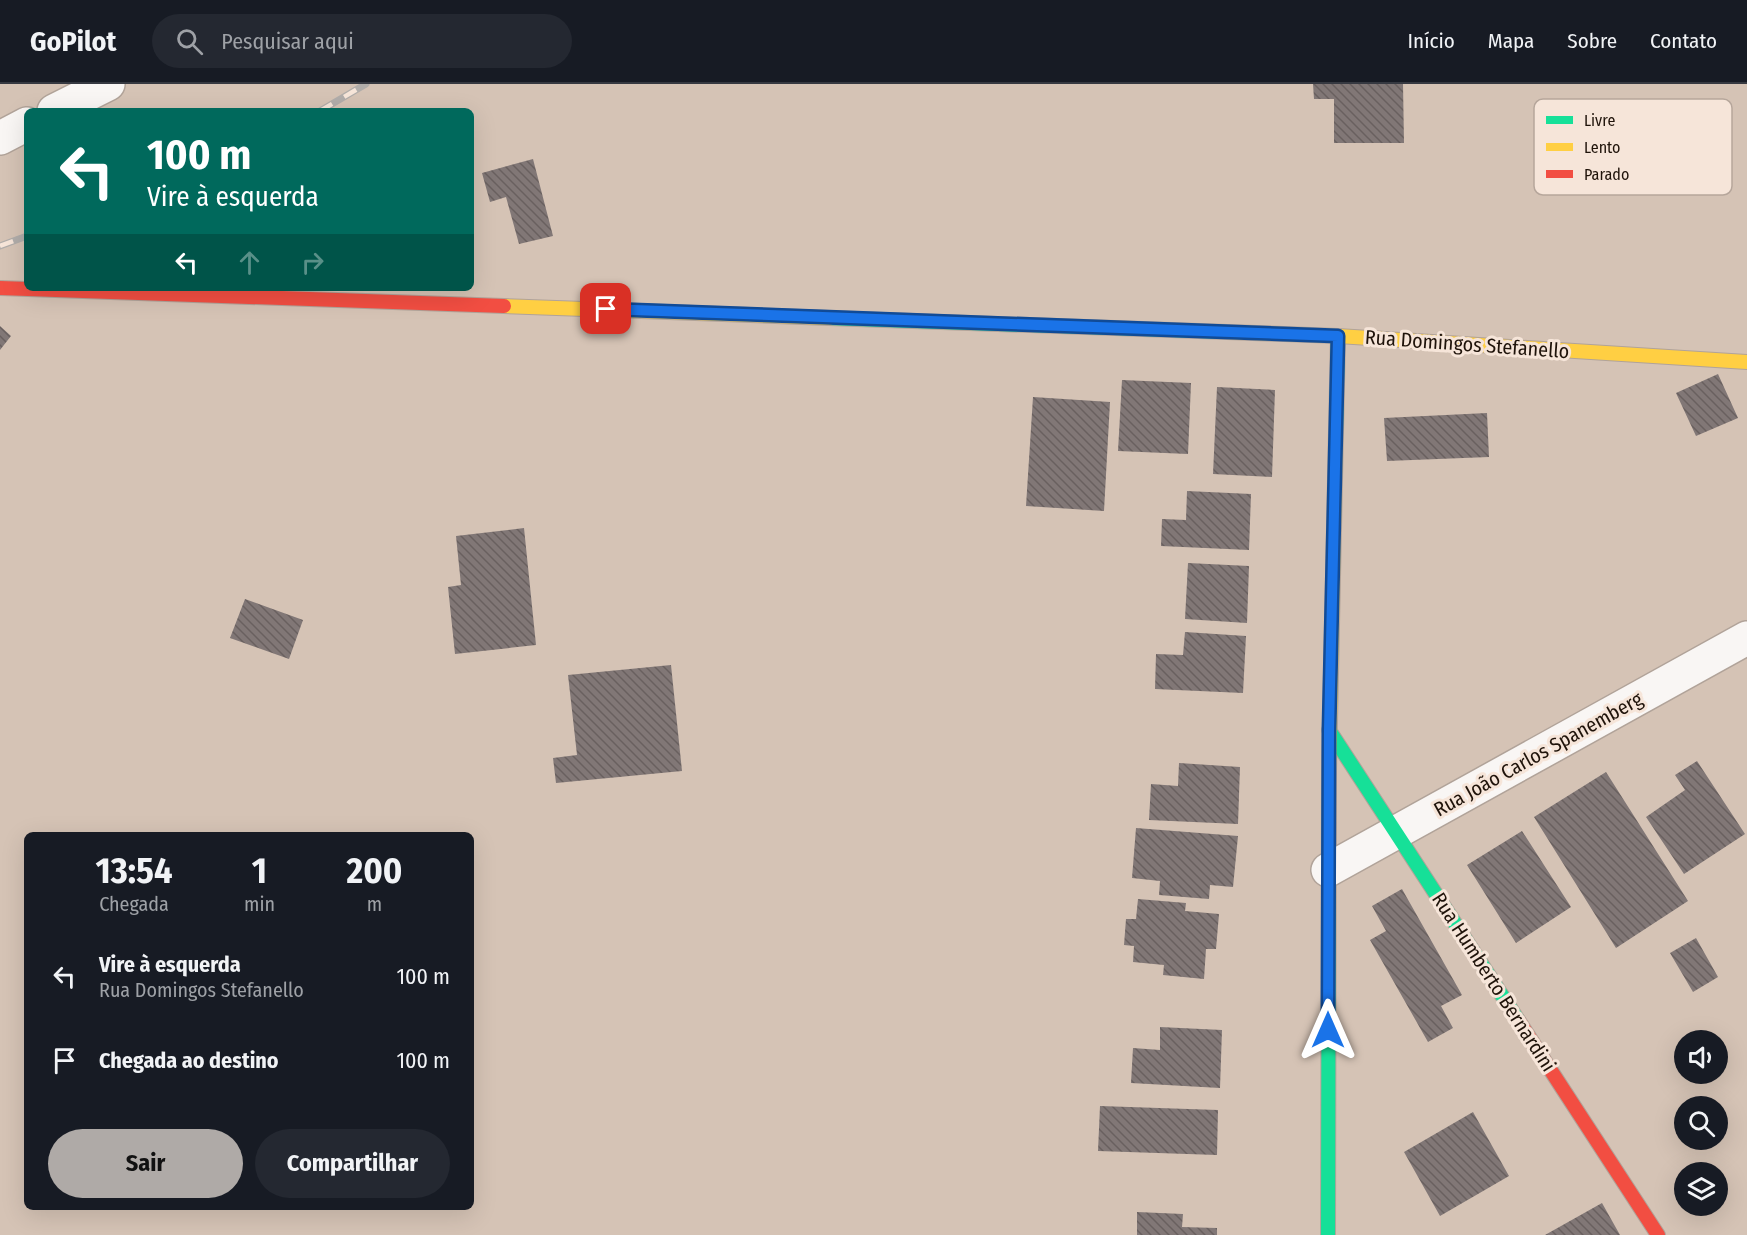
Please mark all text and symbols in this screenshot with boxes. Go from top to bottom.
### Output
search box [152,14,572,68]
text: GoPilot [30,25,116,58]
icon: search [173,25,206,58]
text: Pesquisar aqui [221,28,354,55]
text: Início [1408,28,1455,54]
text: Mapa [1488,28,1534,54]
text: Sobre [1567,28,1617,54]
text: Contato [1650,28,1717,54]
legend [1534,99,1732,195]
text: Livre [1584,111,1615,130]
text: 100 m [147,130,251,180]
icon: left [48,132,126,210]
text: Lento [1584,138,1620,157]
text: Parado [1584,165,1629,184]
text: Vire à esquerda [147,181,319,213]
icon: left [170,246,203,279]
icon: ahead [233,246,266,279]
icon: right [296,246,329,279]
pin [580,283,631,334]
icon: arrive [589,292,622,325]
street label: Rua Domingos Stefanello [1364,325,1570,363]
street label: Rua João Carlos Spanemberg [1429,686,1647,821]
text: 13:54 [96,849,172,893]
text: 1 [252,849,267,893]
text: 200 [346,849,402,893]
street label: Rua Humberto Bernardini [1427,888,1561,1076]
text: Chegada [99,892,169,916]
text: min [244,892,275,916]
text: m [367,892,382,916]
text: Vire à esquerda [99,951,241,978]
icon: left [48,960,81,993]
text: 100 m [396,963,450,990]
text: Rua Domingos Stefanello [99,978,304,1002]
position arrow [1296,998,1360,1062]
map controls [1674,1030,1728,1216]
button: sound [1674,1030,1728,1084]
icon: arrive [48,1044,81,1077]
text: Chegada ao destino [99,1047,279,1074]
text: 100 m [396,1047,450,1074]
button: search [1674,1096,1728,1150]
button: Sair [48,1129,243,1198]
button: Compartilhar [255,1129,450,1198]
button: layers [1674,1162,1728,1216]

